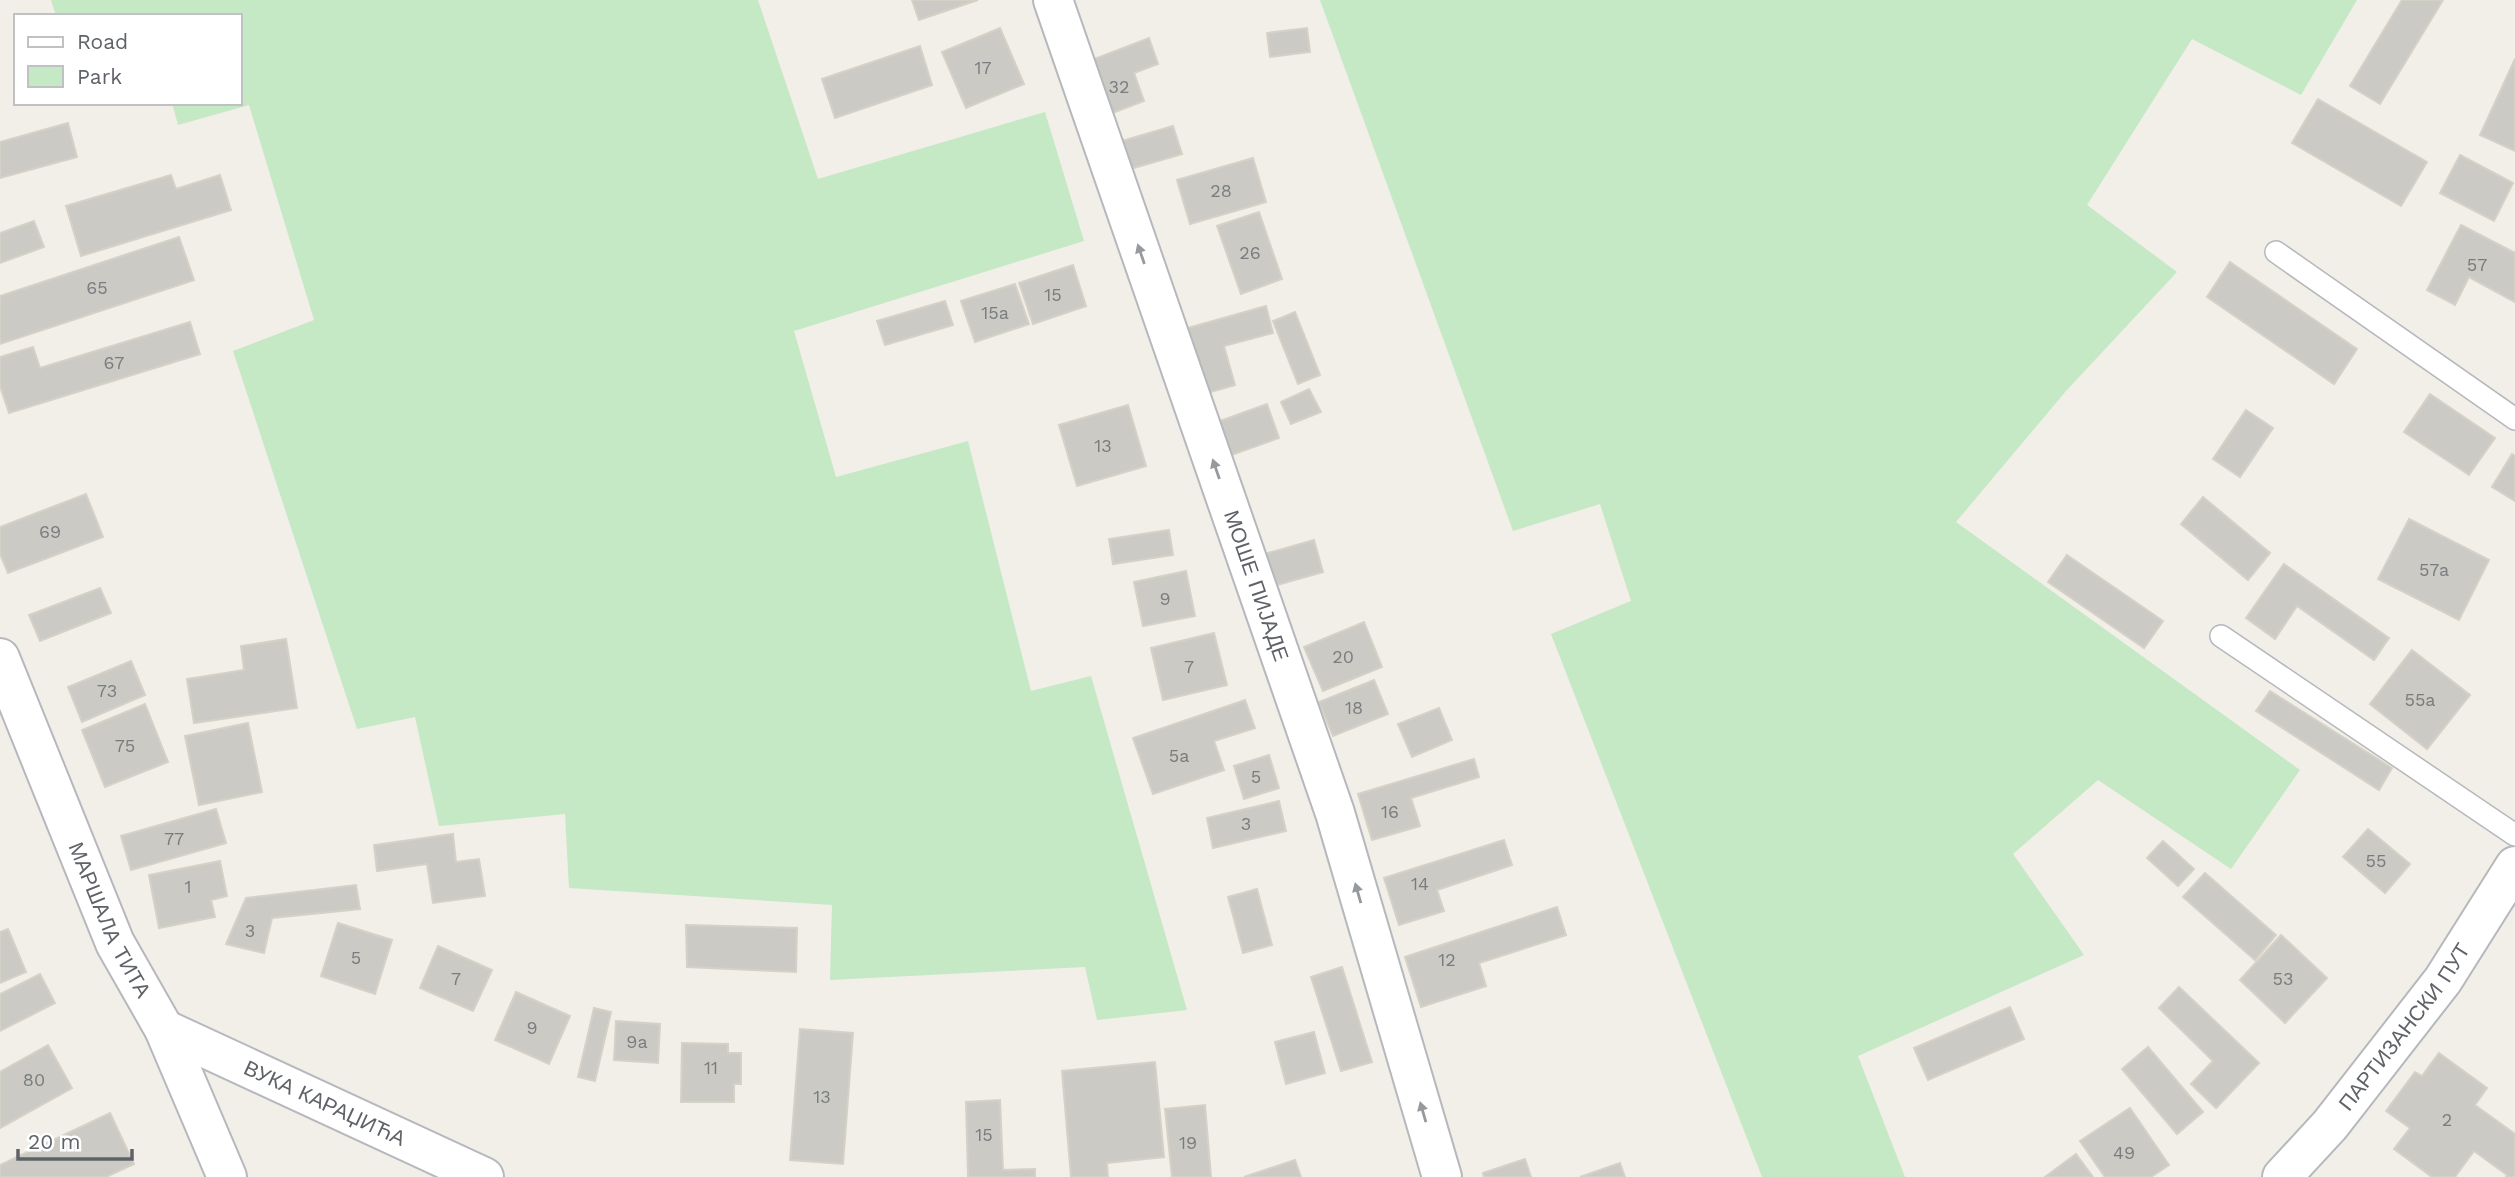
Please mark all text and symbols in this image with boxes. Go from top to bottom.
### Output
legend [14,14,242,105]
text: Road [77,29,128,54]
house number: 17 [974,57,992,78]
text: Park [77,64,122,89]
house number: 32 [1109,76,1130,97]
house number: 28 [1210,180,1232,201]
house number: 26 [1239,242,1261,263]
one-way arrow [1135,243,1146,264]
house number: 57 [2467,254,2487,275]
house number: 65 [86,277,108,298]
house number: 15 [1044,284,1062,305]
house number: 15a [981,302,1009,323]
house number: 67 [104,352,124,373]
house number: 13 [1094,435,1112,456]
one-way arrow [1210,458,1221,479]
street label: МОШЕ ПИЈАДЕ [1219,507,1294,664]
house number: 69 [39,521,61,542]
house number: 57a [2419,559,2449,580]
house number: 9 [1159,588,1171,609]
house number: 20 [1332,646,1354,667]
house number: 7 [1184,656,1194,677]
house number: 73 [97,680,117,701]
house number: 55a [2404,689,2436,710]
house number: 18 [1345,697,1363,718]
house number: 75 [115,735,135,756]
house number: 5a [1169,745,1189,766]
house number: 5 [1251,766,1261,787]
house number: 16 [1381,801,1399,822]
house number: 3 [1241,813,1251,834]
house number: 77 [164,828,184,849]
street label: МАРШАЛА ТИТА [64,838,156,1002]
house number: 55 [2366,850,2386,871]
house number: 14 [1411,873,1429,894]
house number: 1 [184,876,192,897]
one-way arrow [1353,883,1363,904]
house number: 3 [245,920,255,941]
street label: ПАРТИЗАНСКИ ПУТ [2333,938,2475,1115]
house number: 5 [351,947,361,968]
house number: 12 [1438,949,1456,970]
house number: 7 [451,968,461,989]
house number: 53 [2273,968,2293,989]
house number: 9 [526,1017,538,1038]
house number: 9a [626,1031,648,1052]
street label: ВУКА КАРАЏИЋА [240,1055,410,1151]
house number: 11 [704,1057,718,1078]
house number: 80 [23,1069,45,1090]
house number: 13 [813,1086,831,1107]
one-way arrow [1417,1101,1427,1122]
house number: 2 [2442,1109,2452,1130]
scale bar [18,1118,131,1162]
house number: 15 [975,1124,993,1145]
text: 20 m [28,1129,80,1154]
house number: 19 [1179,1132,1197,1153]
house number: 49 [2113,1142,2135,1163]

